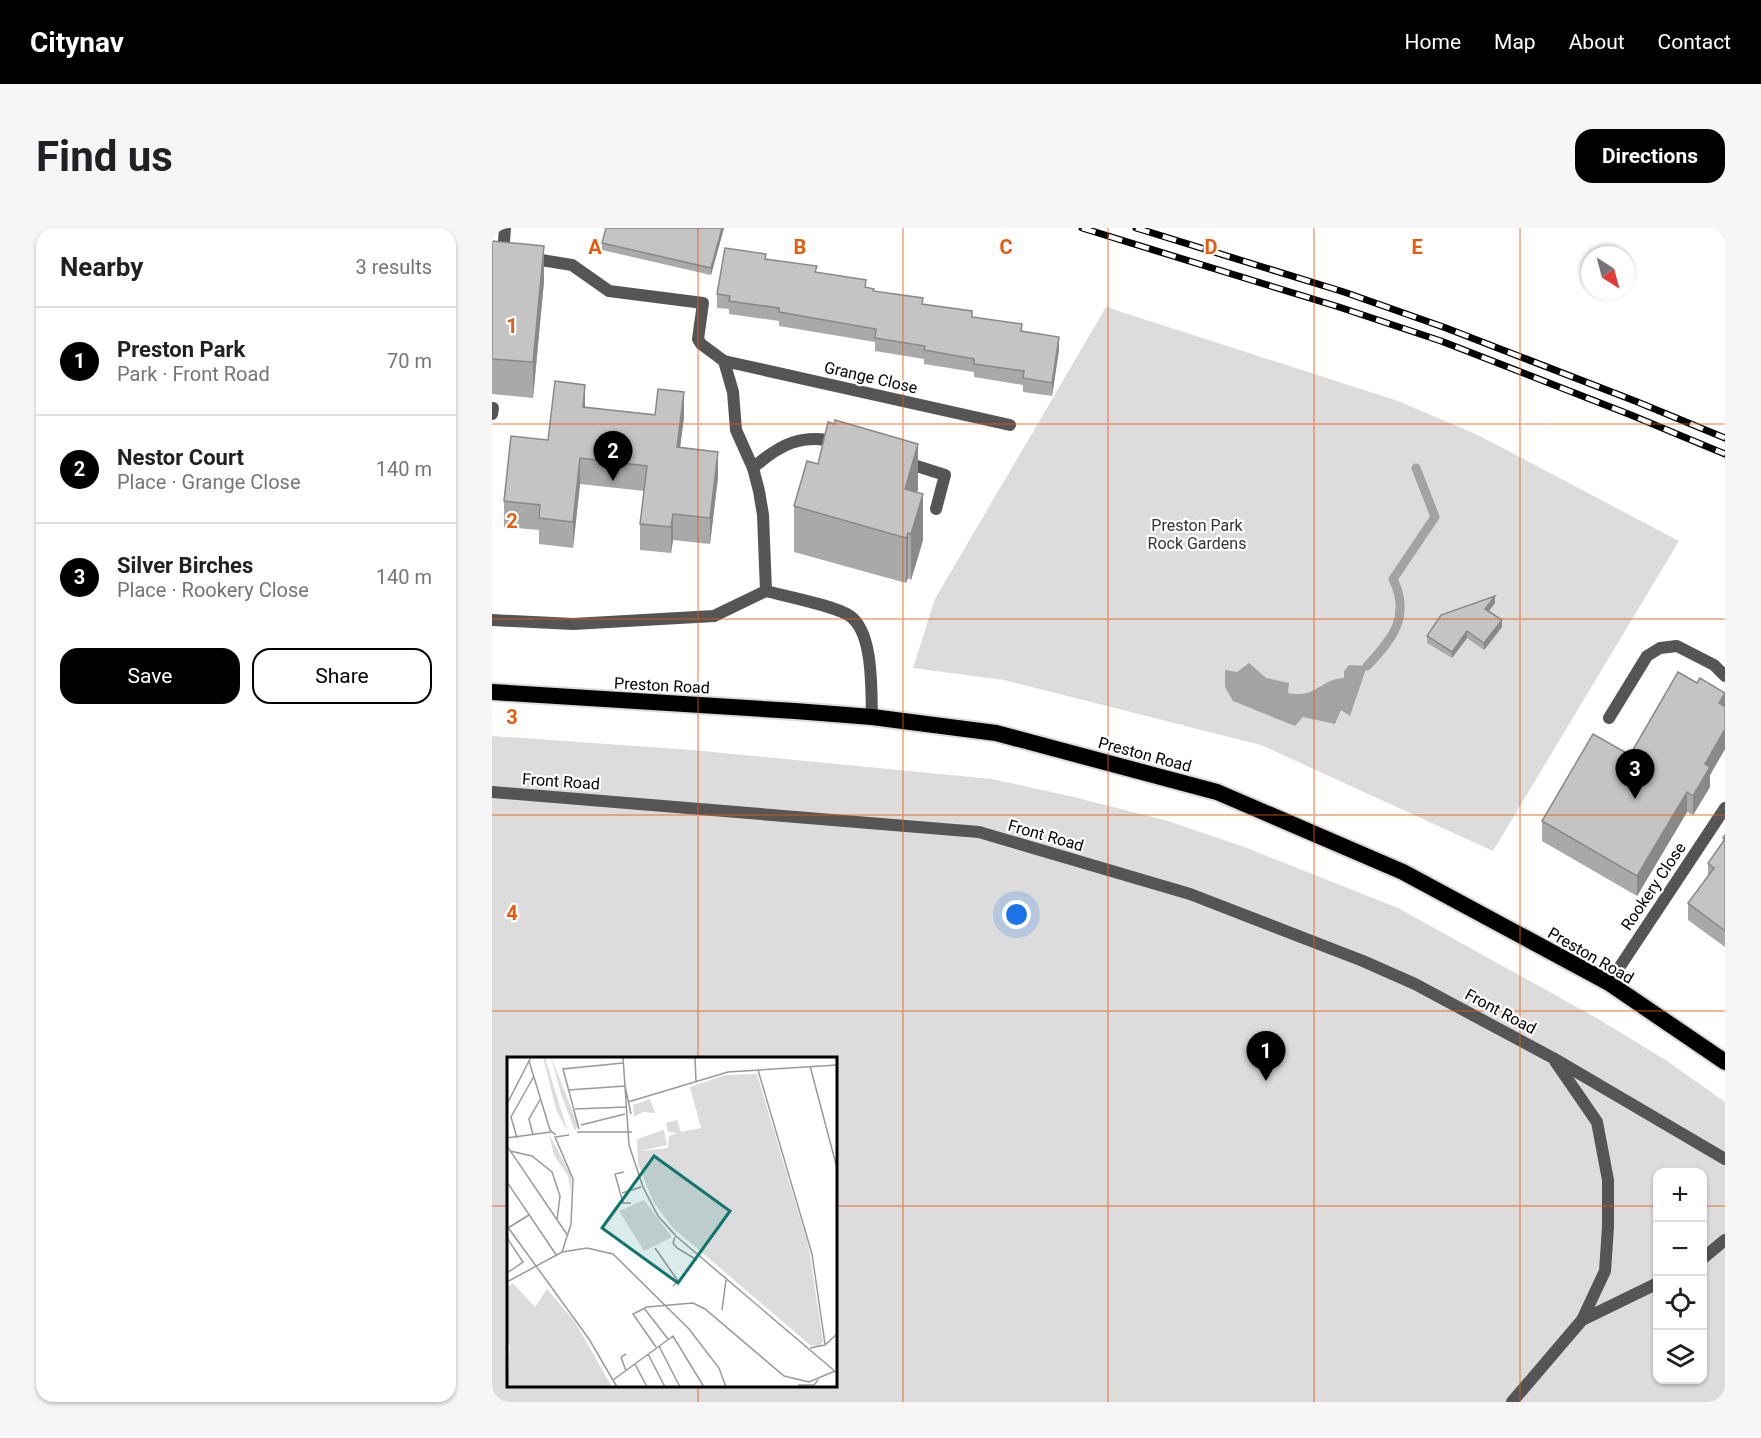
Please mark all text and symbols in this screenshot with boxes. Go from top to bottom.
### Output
text: Citynav [30,26,124,59]
text: Home [1405,30,1461,54]
text: Map [1494,30,1536,54]
text: About [1569,30,1625,54]
text: Contact [1658,30,1731,54]
button: Directions [1575,129,1725,183]
text: Find us [36,132,173,181]
text: A [588,235,602,259]
text: B [794,235,806,259]
text: C [999,235,1013,259]
text: D [1205,235,1218,259]
text: E [1411,235,1423,259]
north arrow [1581,246,1635,300]
text: Nearby [60,252,143,282]
text: 3 results [356,255,432,279]
text: 1 [506,314,518,338]
text: Preston Park [117,337,245,362]
text: 1 [74,349,85,373]
text: 70 m [387,349,432,373]
street label: Grange Close [822,358,919,397]
text: Park · Front Road [117,362,270,386]
pin: 2 [594,432,632,481]
text: Nestor Court [117,445,244,470]
text: 2 [74,457,85,481]
text: 140 m [376,457,432,481]
text: Place · Grange Close [117,470,301,494]
text: 2 [506,509,518,533]
park label: Preston Park Rock Gardens [1148,516,1246,553]
text: Silver Birches [117,553,253,578]
text: 3 [74,565,85,589]
text: 140 m [376,565,432,589]
text: Place · Rookery Close [117,578,309,602]
button: Save [60,648,240,704]
button: Share [252,648,432,704]
street label: Preston Road [614,674,710,697]
text: 3 [506,705,518,729]
street label: Preston Road [1096,733,1194,776]
pin: 3 [1616,750,1654,799]
street label: Front Road [522,769,600,794]
street label: Front Road [1006,816,1086,855]
street label: Rookery Close [1617,839,1690,934]
your location [1002,900,1031,929]
text: 4 [506,901,518,925]
street label: Preston Road [1545,923,1637,988]
street label: Front Road [1462,985,1540,1038]
pin: 1 [1246,1032,1286,1081]
inset map [507,1057,837,1387]
map controls [1653,1168,1707,1384]
button: + [1653,1168,1707,1222]
button: − [1653,1222,1707,1276]
button: locate [1653,1276,1707,1330]
button: layers [1653,1330,1707,1384]

